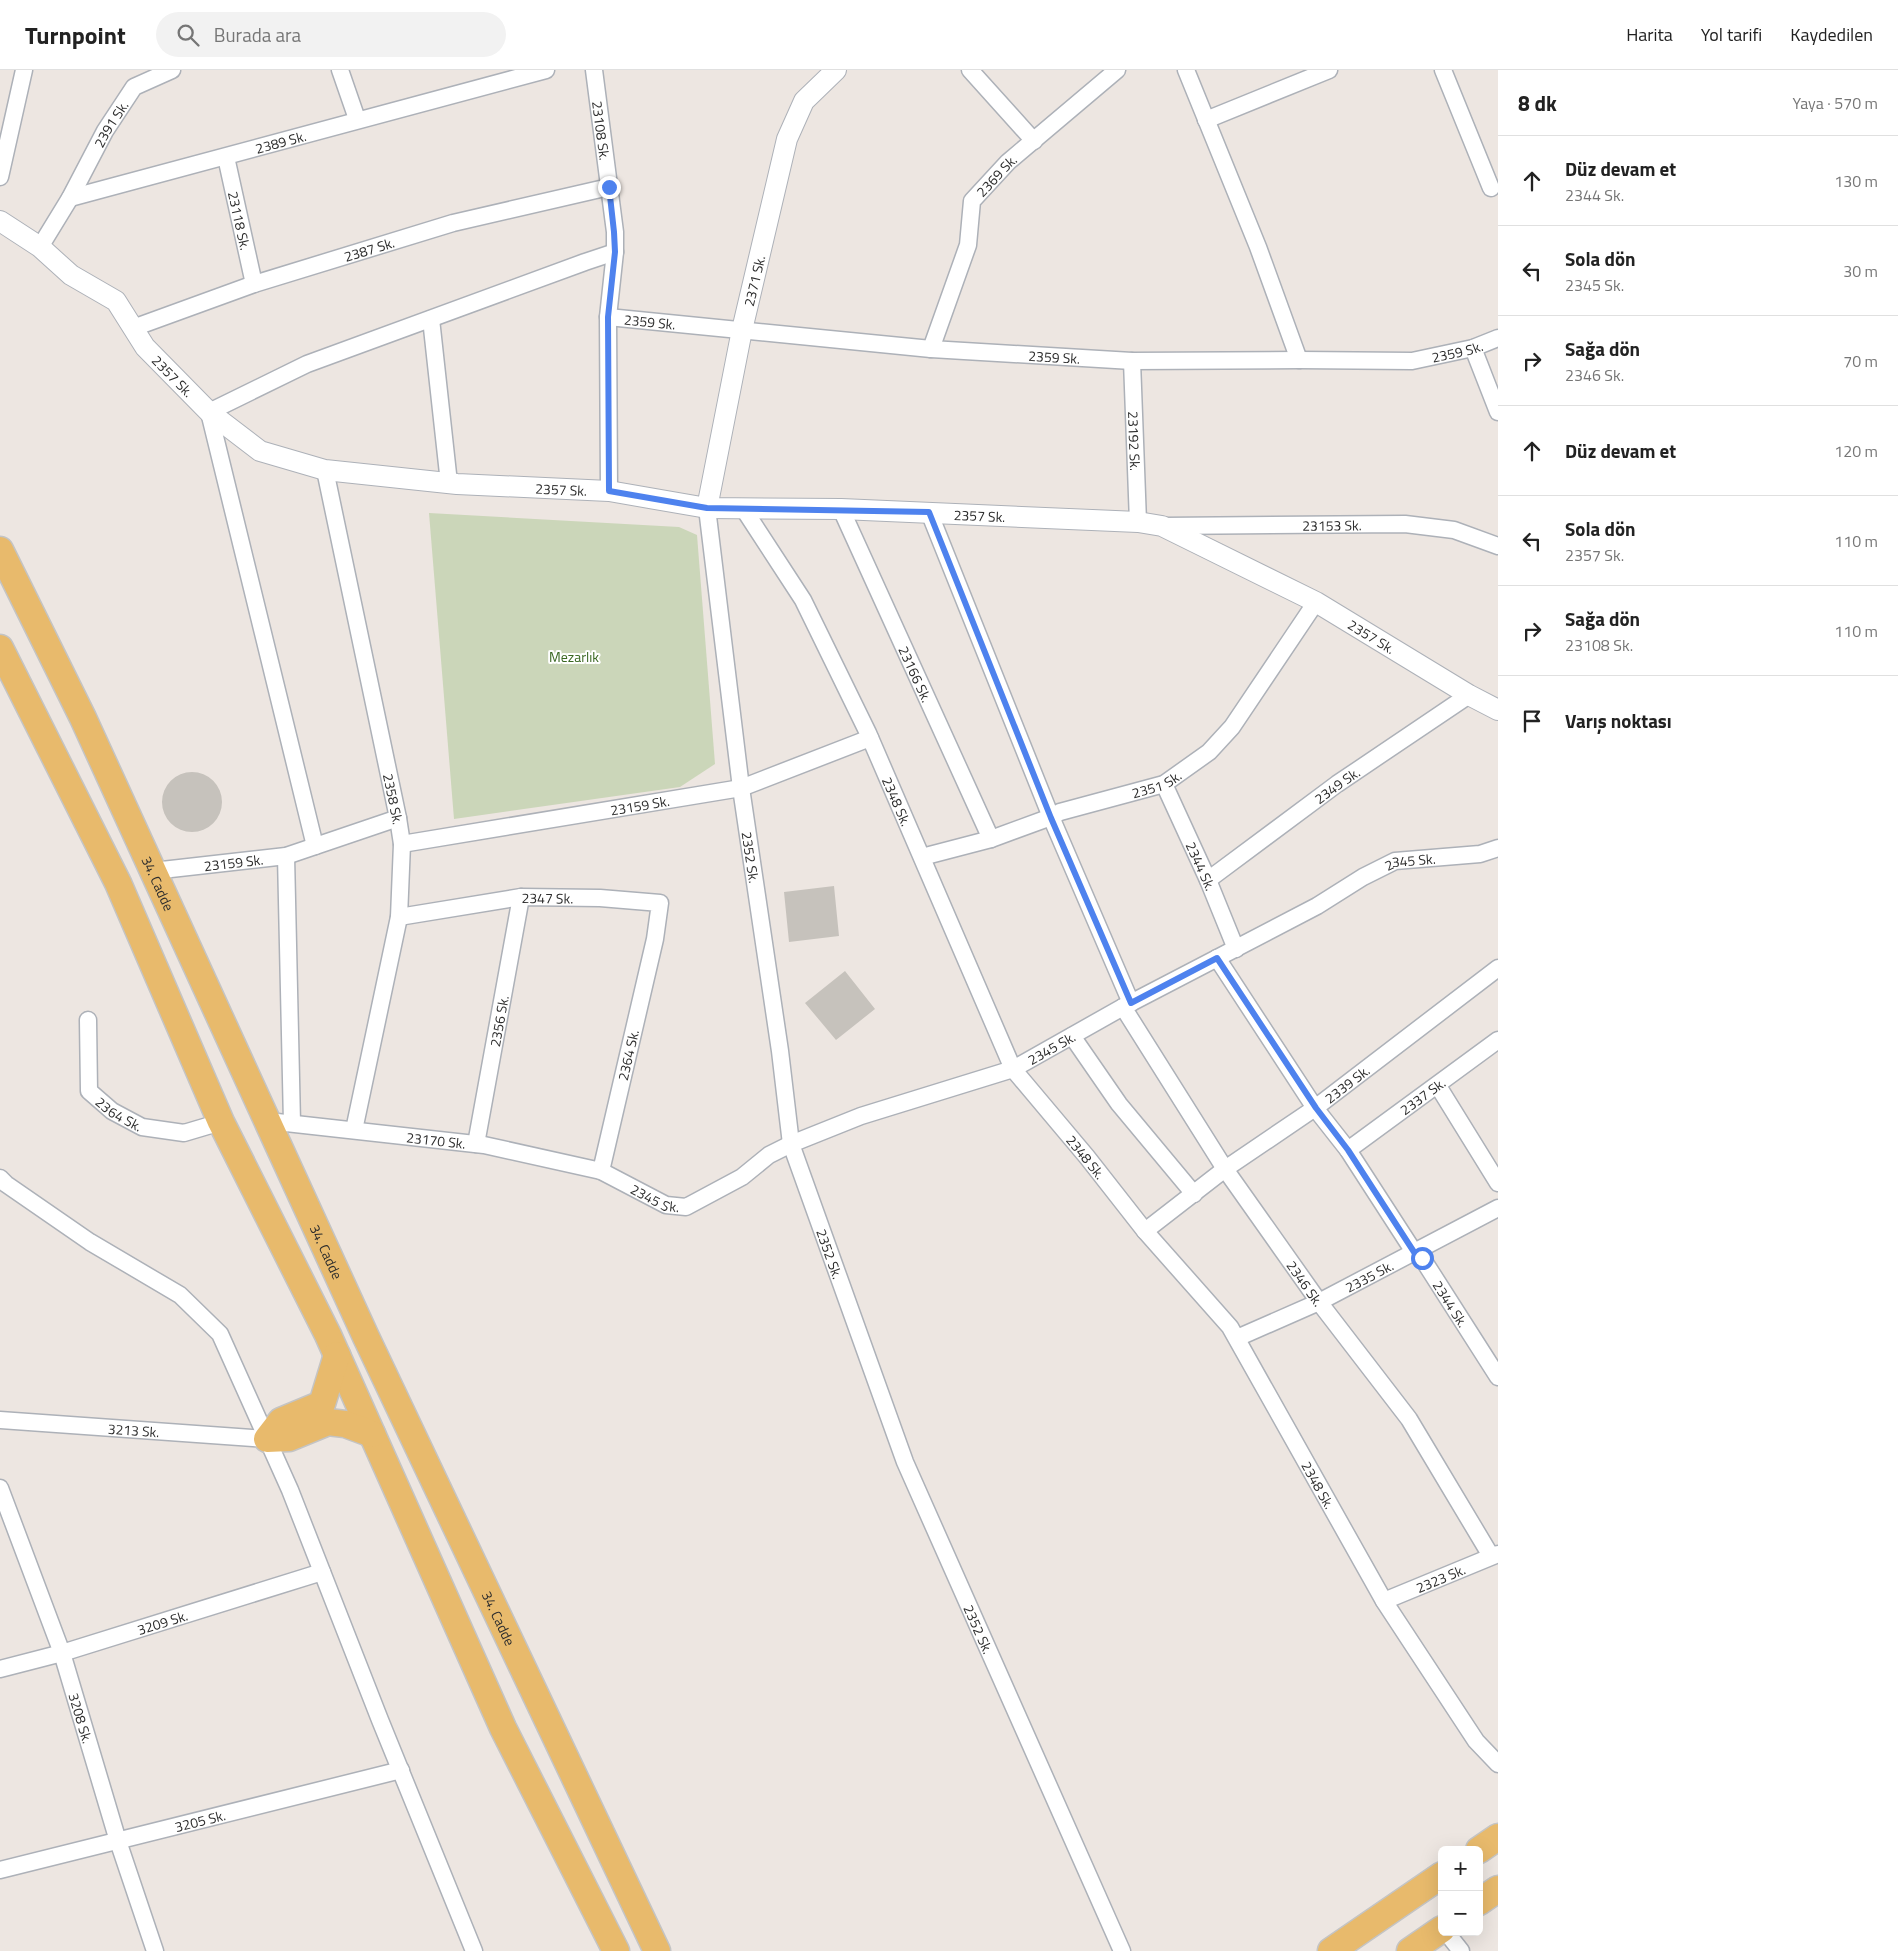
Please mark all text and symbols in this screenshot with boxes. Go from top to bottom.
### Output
search box [156,12,506,57]
text: Turnpoint [25,17,126,53]
text: Burada ara [214,20,301,49]
icon: search [174,21,202,49]
text: Harita [1626,21,1673,48]
text: Yol tarifi [1701,21,1762,48]
text: Kaydedilen [1790,21,1873,48]
text: 8 dk [1518,87,1557,119]
text: Yaya · 570 m [1793,91,1878,115]
street label: 2391 Sk. [88,96,133,151]
street label: 23108 Sk. [588,100,616,161]
street label: 2389 Sk. [253,125,308,158]
street label: 2369 Sk. [971,149,1021,201]
text: Düz devam et [1565,154,1676,183]
icon: ahead [1518,167,1546,195]
text: 130 m [1834,169,1878,193]
route end [598,176,621,199]
text: 2344 Sk. [1565,183,1624,207]
street label: 23118 Sk. [223,189,257,252]
street label: 2387 Sk. [341,231,397,266]
text: Sola dön [1565,244,1636,273]
street label: 2371 Sk. [737,253,770,308]
icon: left [1518,257,1546,285]
text: 30 m [1843,259,1878,283]
text: 2345 Sk. [1565,273,1624,297]
street label: 2359 Sk. [623,308,677,334]
text: Sağa dön [1565,334,1640,363]
street label: 2359 Sk. [1430,335,1486,367]
street label: 2359 Sk. [1028,344,1081,368]
icon: right [1518,347,1546,375]
text: 70 m [1843,349,1878,373]
street label: 2357 Sk. [148,350,199,401]
text: 2346 Sk. [1565,363,1624,387]
street label: 23192 Sk. [1123,411,1147,471]
text: Düz devam et [1565,436,1676,465]
icon: ahead [1518,437,1546,465]
text: 120 m [1834,439,1878,463]
street label: 2357 Sk. [535,477,588,500]
street label: 2357 Sk. [953,503,1006,527]
street label: 23153 Sk. [1302,514,1362,535]
text: Sola dön [1565,514,1636,543]
icon: left [1518,527,1546,555]
text: 110 m [1834,529,1878,553]
text: 2357 Sk. [1565,543,1624,567]
text: Sağa dön [1565,604,1640,633]
street label: 2357 Sk. [1344,613,1399,658]
icon: right [1518,617,1546,645]
text: 110 m [1834,619,1878,643]
text: 23108 Sk. [1565,633,1633,657]
street label: 23166 Sk. [894,642,938,705]
park label: Mezarlık [549,646,599,667]
text: Varış noktası [1565,706,1672,735]
icon: arrive [1518,707,1546,735]
street label: 2349 Sk. [1309,761,1364,808]
street label: 2351 Sk. [1129,765,1185,803]
street label: 2358 Sk. [378,771,409,826]
street label: 2348 Sk. [877,773,917,829]
street label: 23159 Sk. [609,790,671,820]
street label: 2352 Sk. [737,830,765,884]
street label: 2344 Sk. [1181,838,1222,893]
street label: 2345 Sk. [1380,847,1436,875]
street label: 23159 Sk. [203,848,264,876]
street label: 34. Cadde [137,852,180,914]
street label: 2347 Sk. [521,887,573,908]
street label: 2356 Sk. [483,994,513,1048]
street label: 2345 Sk. [1024,1026,1079,1069]
street label: 2364 Sk. [612,1027,644,1083]
street label: 2339 Sk. [1320,1060,1374,1108]
street label: 2337 Sk. [1395,1072,1449,1119]
street label: 2364 Sk. [91,1091,146,1136]
street label: 23170 Sk. [405,1126,467,1153]
street label: 2348 Sk. [1062,1130,1111,1183]
street label: 2345 Sk. [627,1178,680,1217]
street label: 34. Cadde [305,1221,349,1282]
street label: 2352 Sk. [812,1226,849,1282]
route start [1411,1247,1434,1270]
street label: 2335 Sk. [1341,1254,1397,1297]
street label: 2346 Sk. [1282,1256,1329,1310]
street label: 2344 Sk. [1428,1276,1474,1331]
street label: 3213 Sk. [107,1417,160,1442]
street label: 2348 Sk. [1297,1457,1341,1512]
street label: 2323 Sk. [1412,1558,1468,1597]
street label: 34. Cadde [477,1587,521,1649]
street label: 2352 Sk. [959,1601,999,1657]
street label: 3209 Sk. [134,1604,190,1640]
street label: 3208 Sk. [64,1690,99,1746]
street label: 3205 Sk. [172,1804,228,1837]
map controls [1438,1846,1483,1936]
button: + [1438,1846,1483,1891]
button: − [1438,1891,1483,1936]

